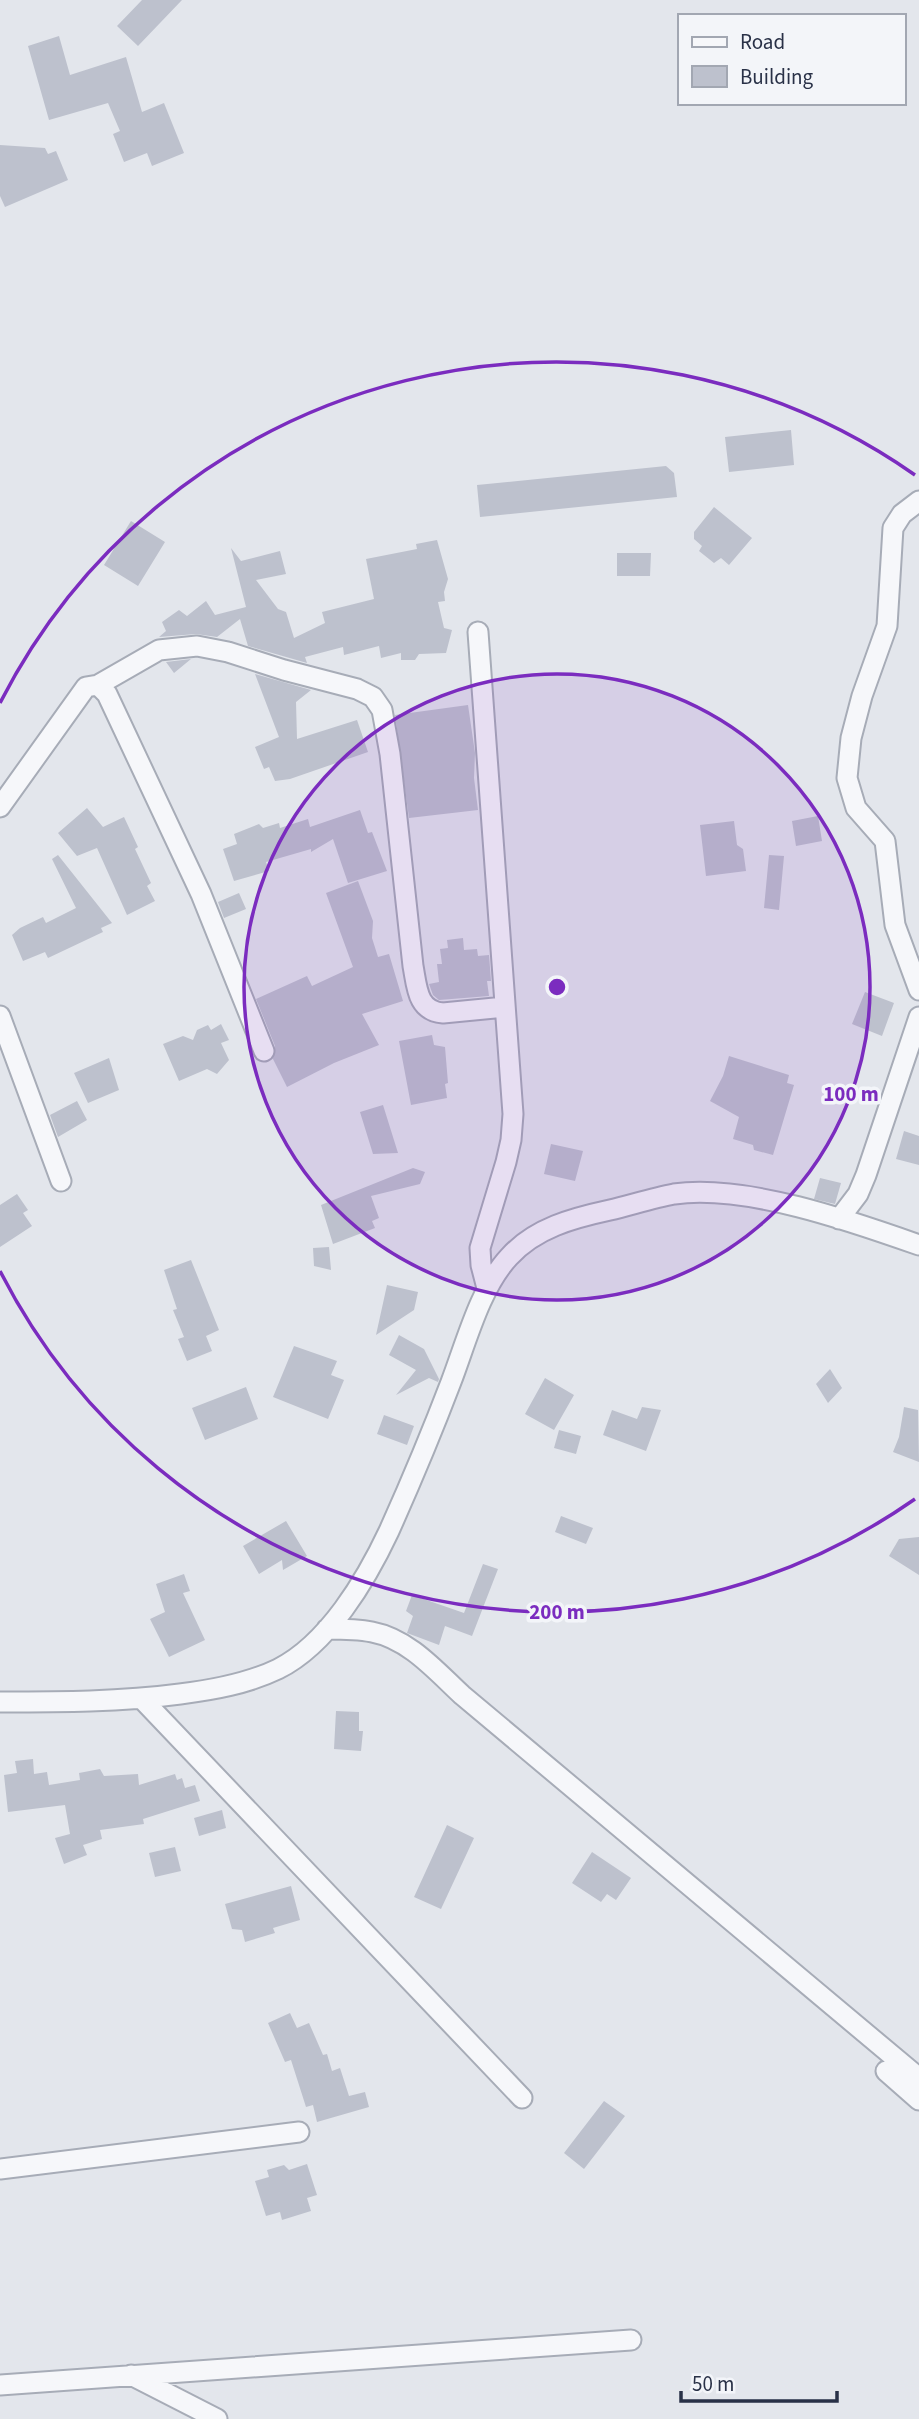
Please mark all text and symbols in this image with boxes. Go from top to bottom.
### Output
legend [678,14,905,105]
text: Road [740,27,785,57]
text: Building [740,62,814,92]
centre of rings [545,975,569,999]
text: 100 m [823,1079,879,1109]
text: 200 m [529,1597,585,1627]
scale bar [681,2360,837,2404]
text: 50 m [692,2369,734,2399]

